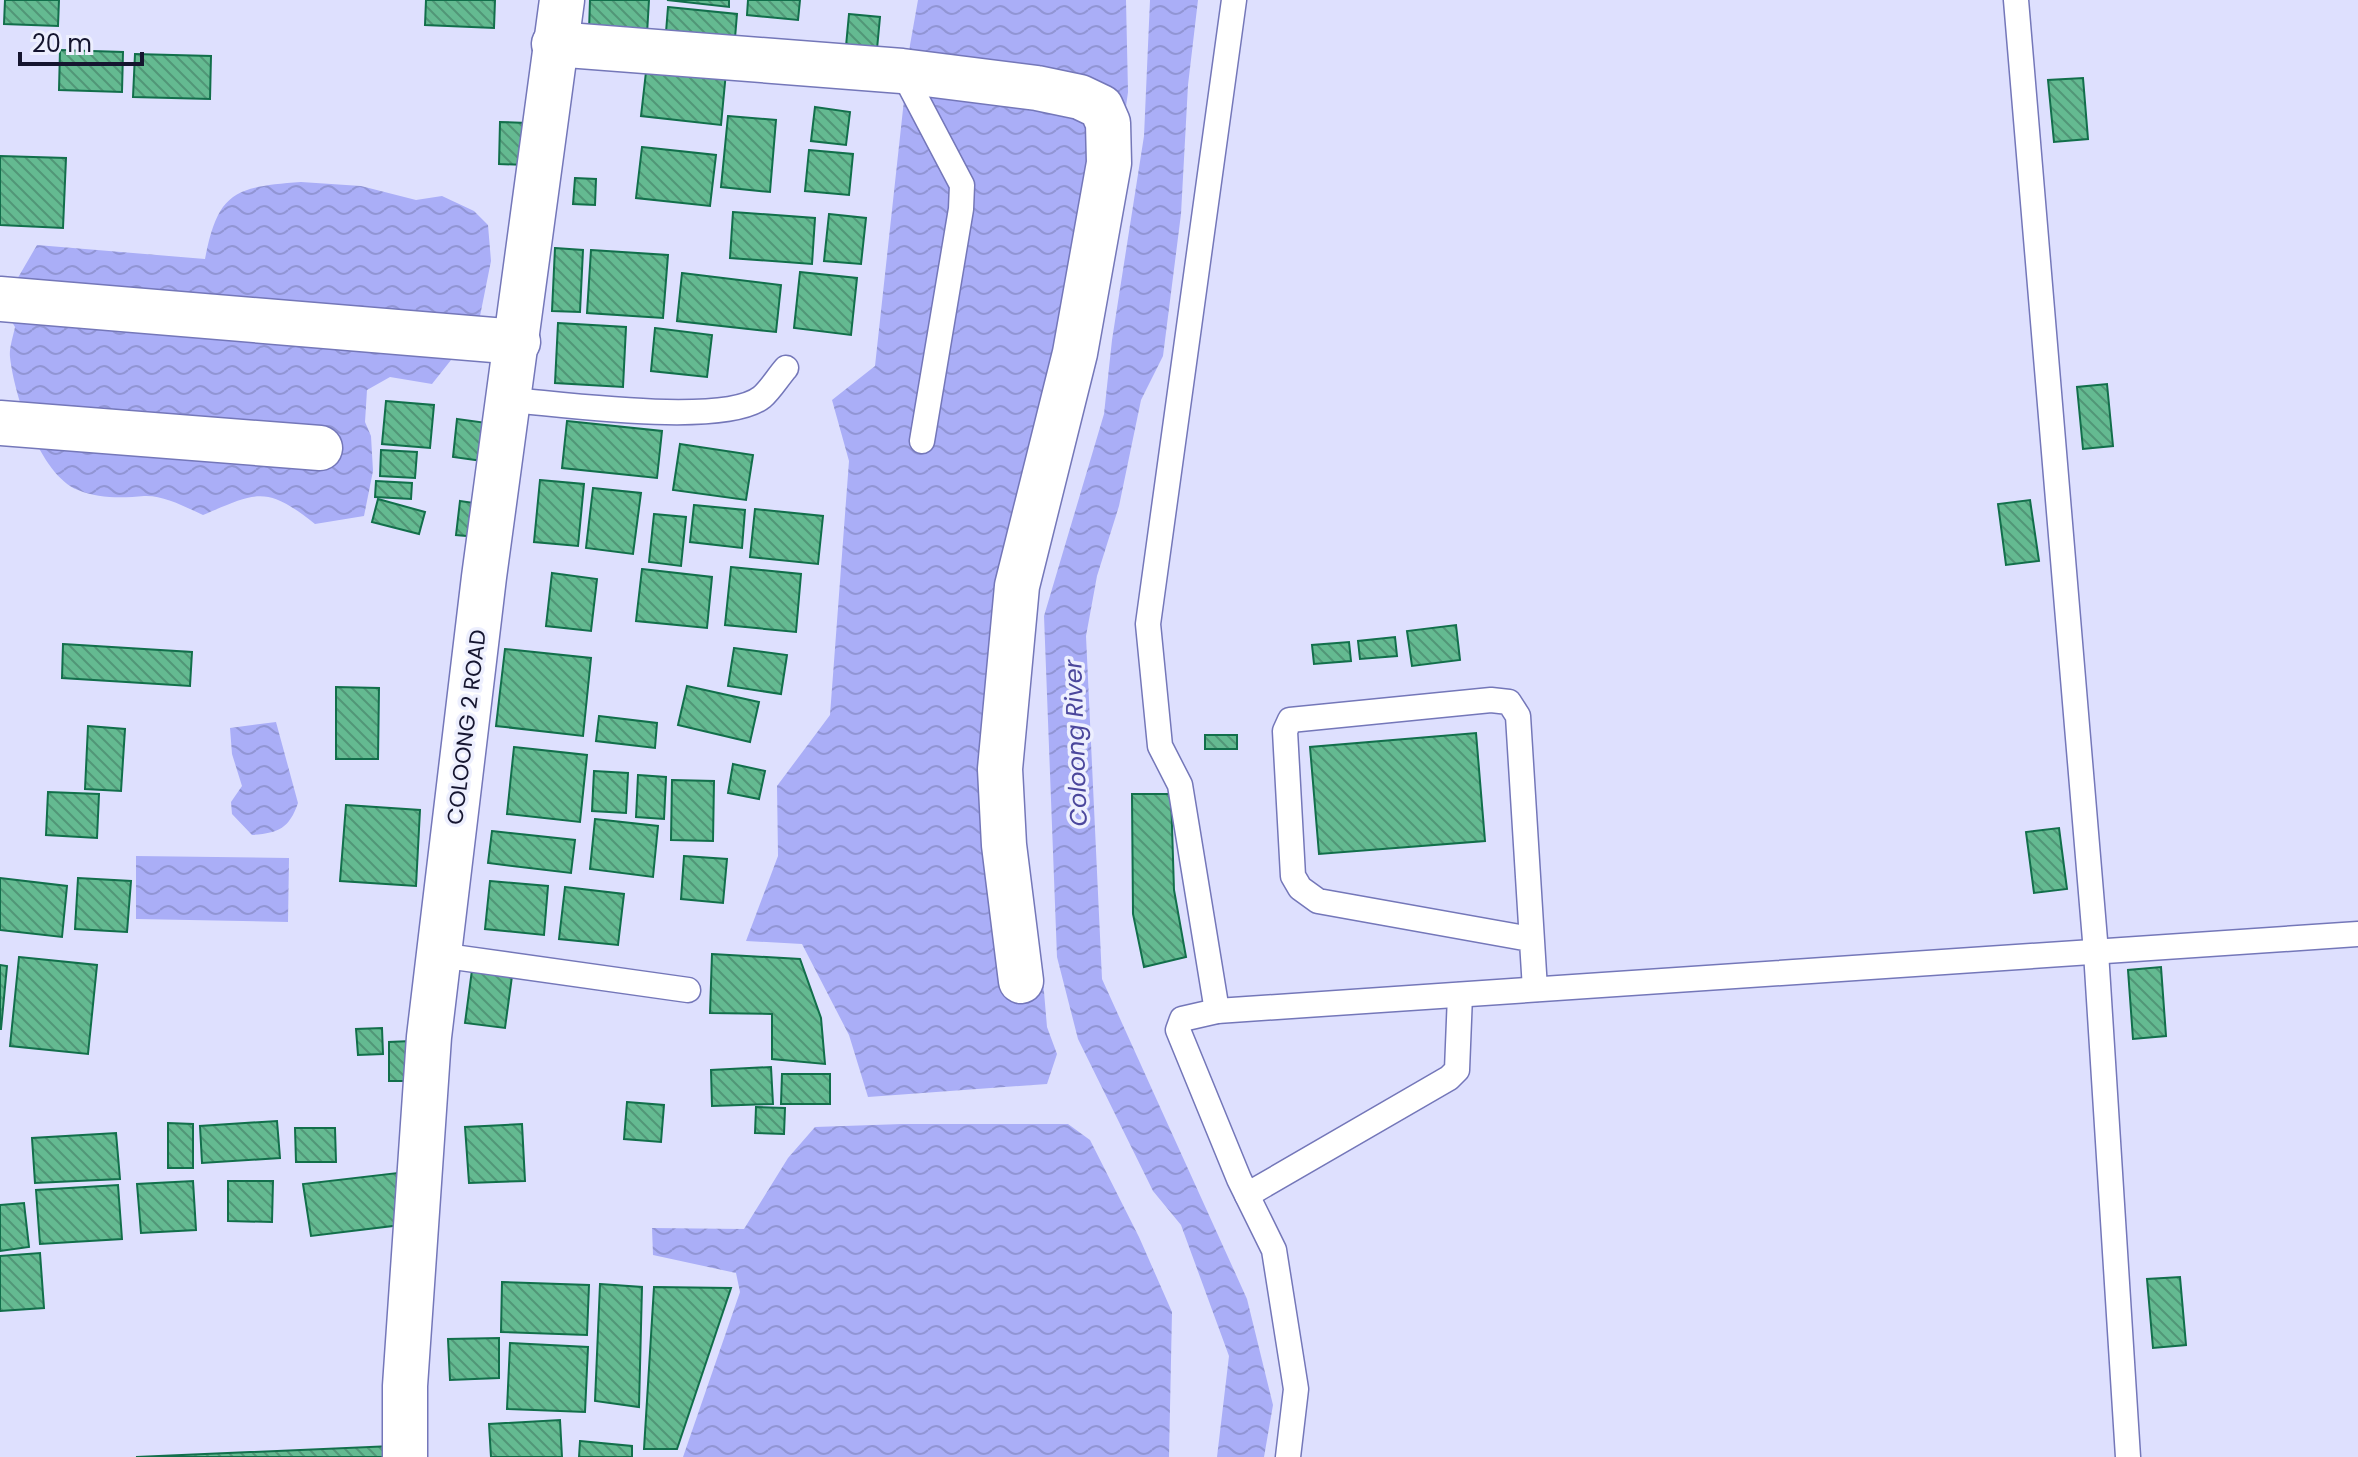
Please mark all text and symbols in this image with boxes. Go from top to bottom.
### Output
scale bar [20,16,142,66]
text: 20 m [32,27,92,60]
street label: COLOONG 2 ROAD [439,628,494,826]
water label: Coloong River [1056,658,1095,827]

